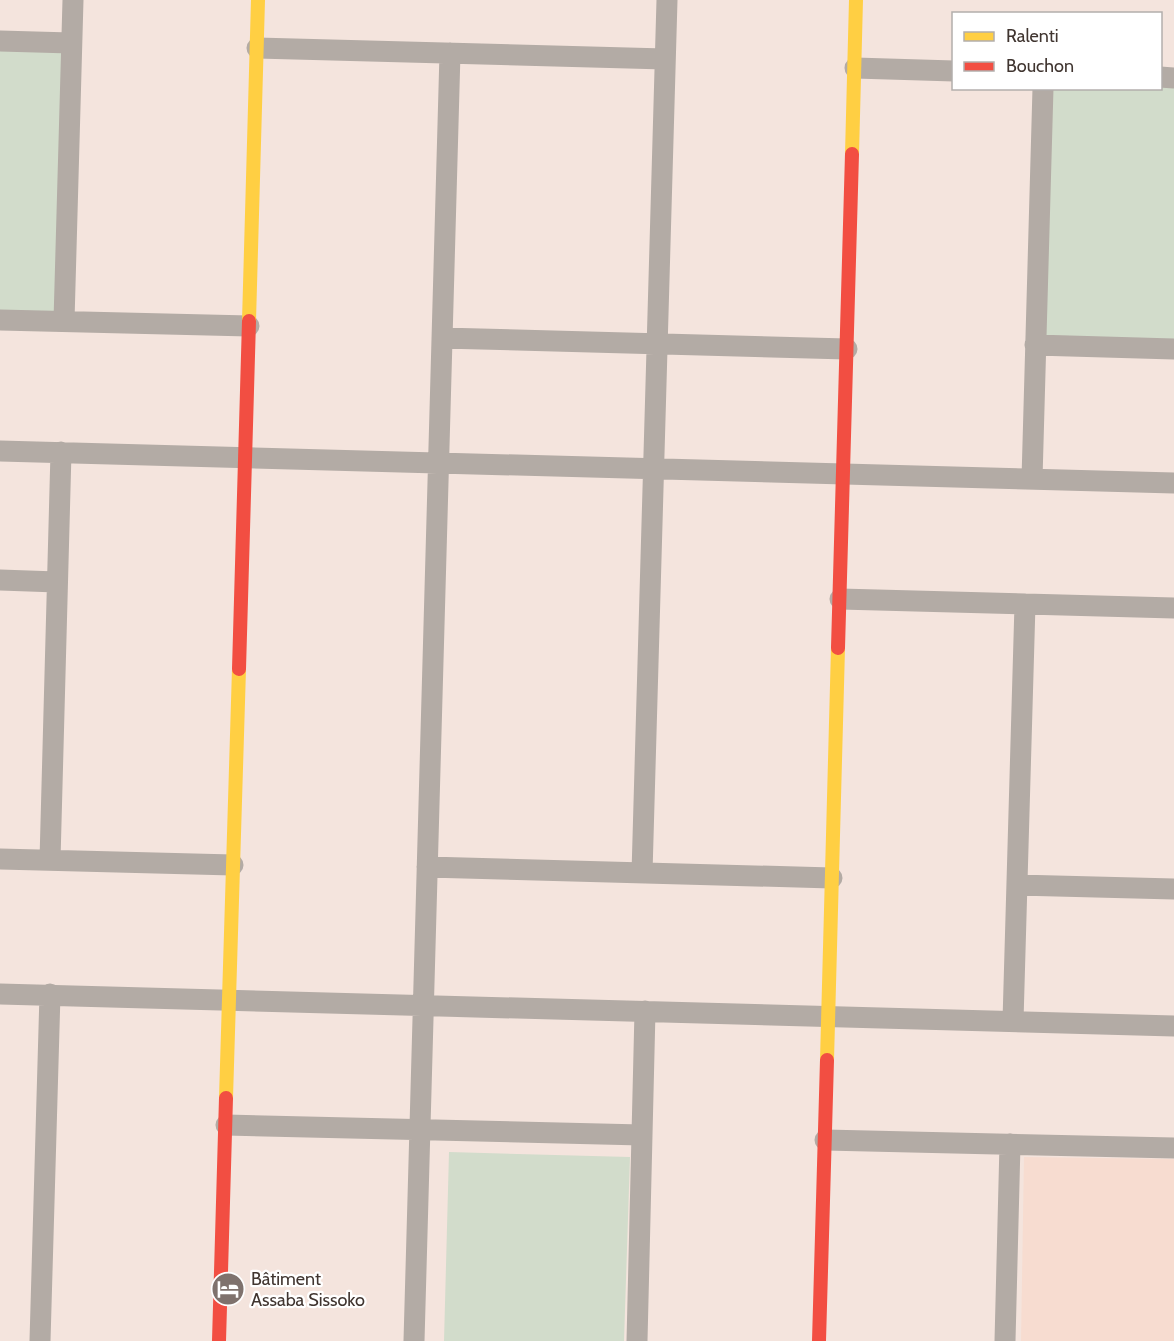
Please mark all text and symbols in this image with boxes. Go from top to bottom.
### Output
legend [952,12,1162,90]
text: Ralenti [1006,25,1059,47]
text: Bouchon [1006,55,1074,77]
place label: Bâtiment Assaba Sissoko [251,1268,365,1311]
hotel icon: Bâtiment Assaba Sissoko [210,1271,246,1307]

